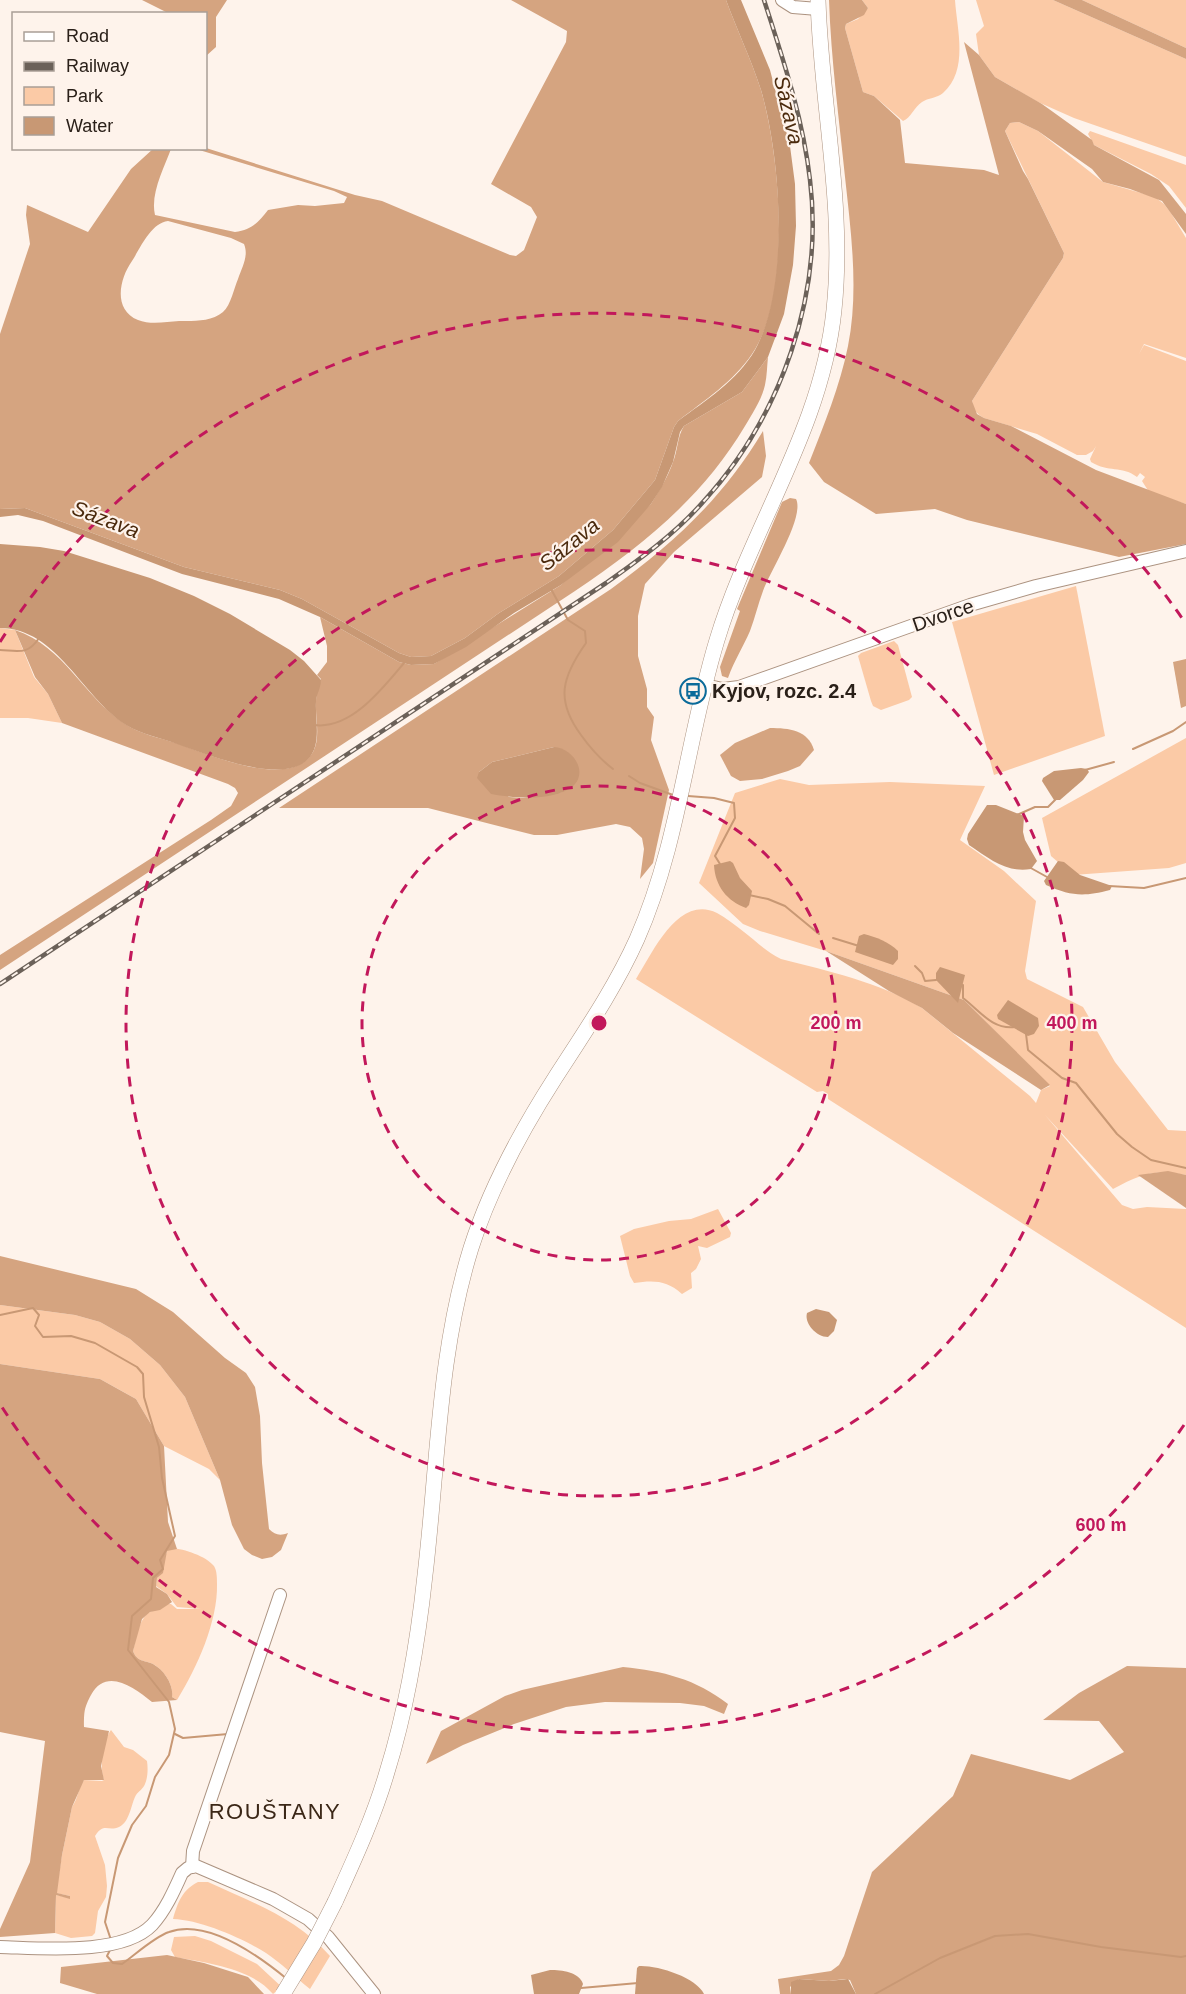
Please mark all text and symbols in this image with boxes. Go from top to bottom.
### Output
legend [12,12,207,150]
text: Road [66,26,109,46]
text: Railway [66,56,129,76]
water label: Sázava [770,73,808,147]
text: Park [66,86,104,106]
text: Water [66,116,113,136]
water label: Sázava [69,496,143,542]
water label: Sázava [535,513,603,575]
street label: Dvorce [909,594,977,636]
bus stop icon: Kyjov, rozc. 2.4 [678,676,708,706]
place label: Kyjov, rozc. 2.4 [712,680,857,702]
centre of rings [589,1013,609,1033]
text: 200 m [810,1013,862,1033]
text: 400 m [1046,1013,1098,1033]
text: 600 m [1075,1515,1127,1535]
district label: ROUŠTANY [209,1799,341,1824]

